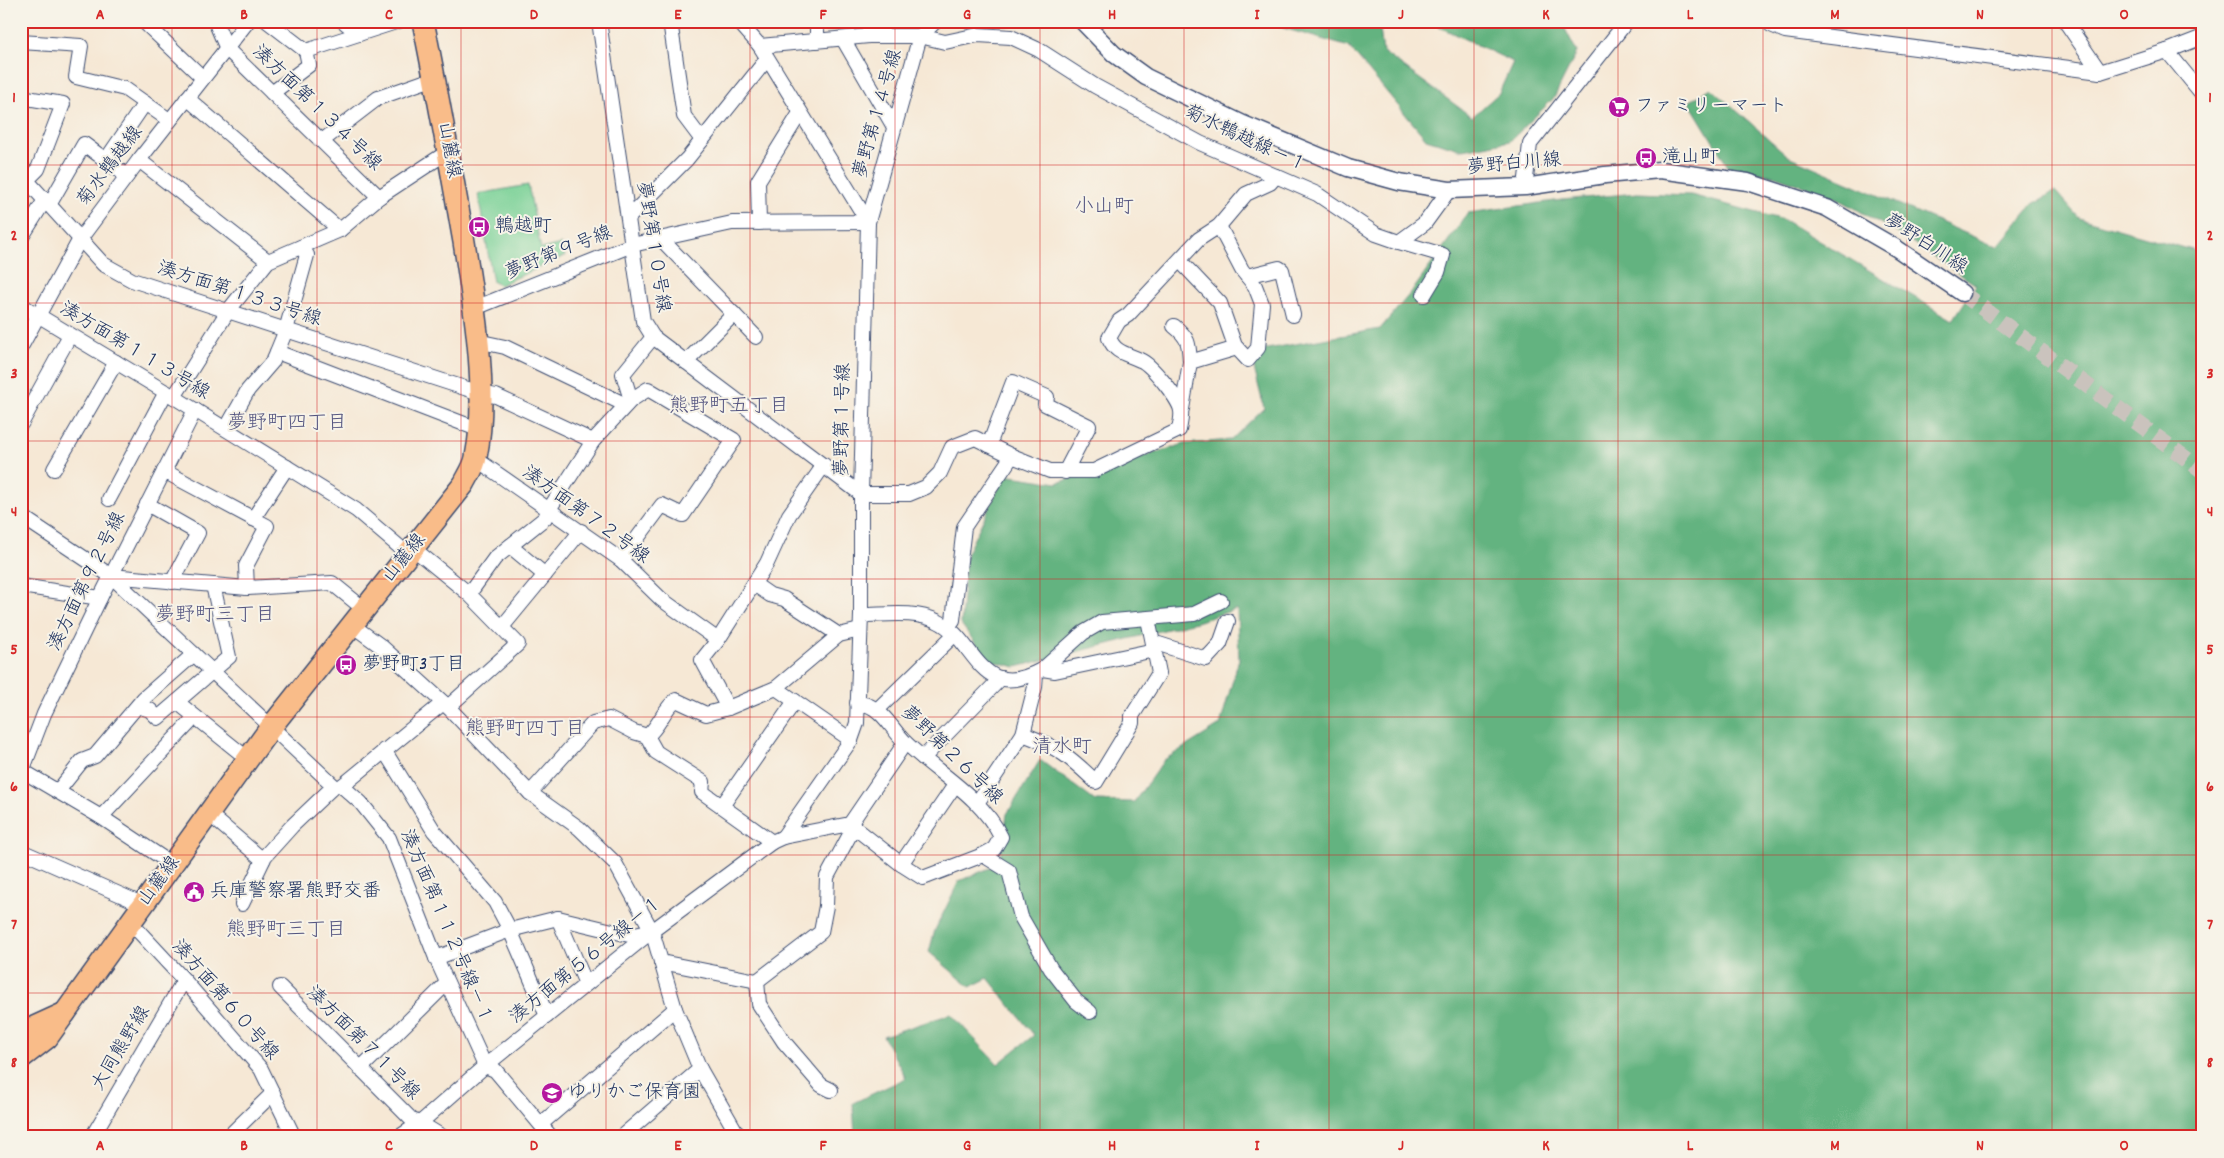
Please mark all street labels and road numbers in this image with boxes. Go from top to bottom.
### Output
street label: 湊方面第１３４号線 [245,40,387,178]
street label: 夢野第１４号線 [848,46,910,182]
street label: 菊水鵯越線ー１ [1179,100,1311,180]
street label: 山麓線 [430,120,466,180]
street label: 菊水鵯越線 [72,121,150,213]
street label: 夢野白川線 [1465,147,1563,183]
street label: 夢野第１０号線 [628,179,676,315]
street label: 夢野白川線 [1878,208,1972,282]
street label: 夢野第９号線 [501,220,617,288]
street label: 湊方面第１３３号線 [154,256,324,334]
street label: 湊方面第１１３号線 [54,296,214,408]
street label: 夢野第１号線 [830,363,858,477]
street label: 湊方面第７２号線 [516,460,654,572]
street label: 湊方面第９２号線 [43,508,133,656]
street label: 山麓線 [377,528,433,590]
street label: 夢野第２６号線 [894,700,1008,812]
street label: 湊方面第１１２号線－１ [392,826,498,1028]
street label: 山麓線 [132,851,188,913]
street label: 湊方面第５６号線－１ [505,891,669,1031]
street label: 湊方面第６０号線 [164,935,284,1067]
street label: 湊方面第７１号線 [299,981,425,1107]
street label: 大同熊野線 [86,1001,158,1097]

